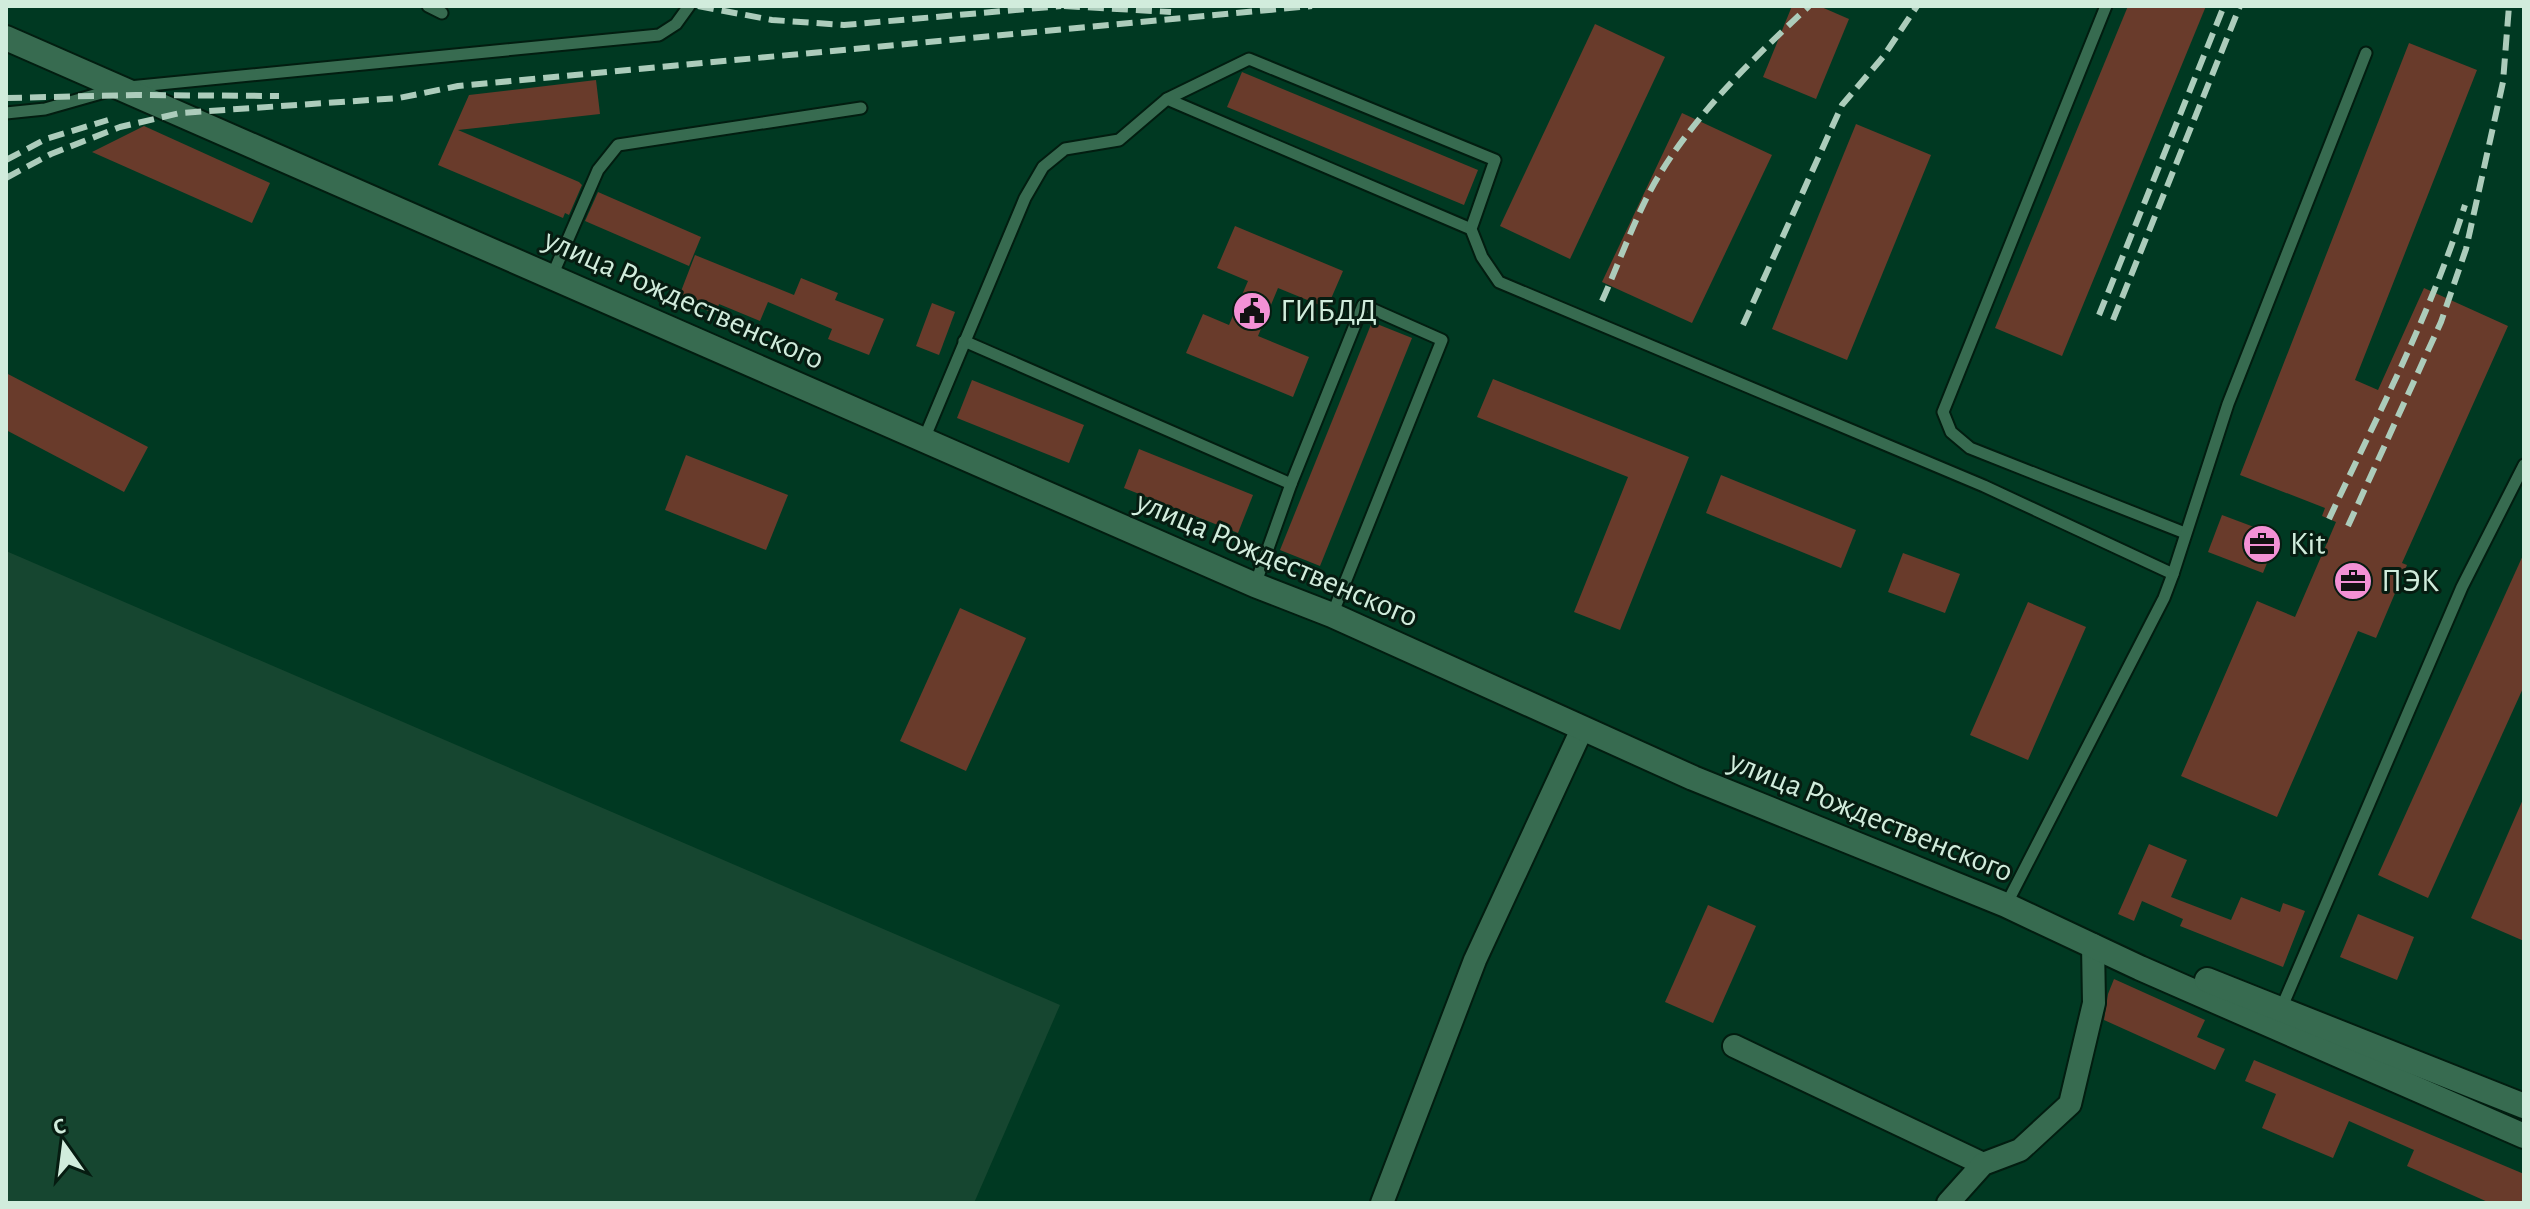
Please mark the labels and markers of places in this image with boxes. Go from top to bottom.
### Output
public building icon: ГИБДД [1231,290,1273,332]
place label: ГИБДД [1280,295,1377,327]
office icon: Kit [2241,523,2283,565]
place label: Kit [2290,528,2325,560]
office icon: ПЭК [2332,560,2374,602]
place label: ПЭК [2381,565,2439,597]

